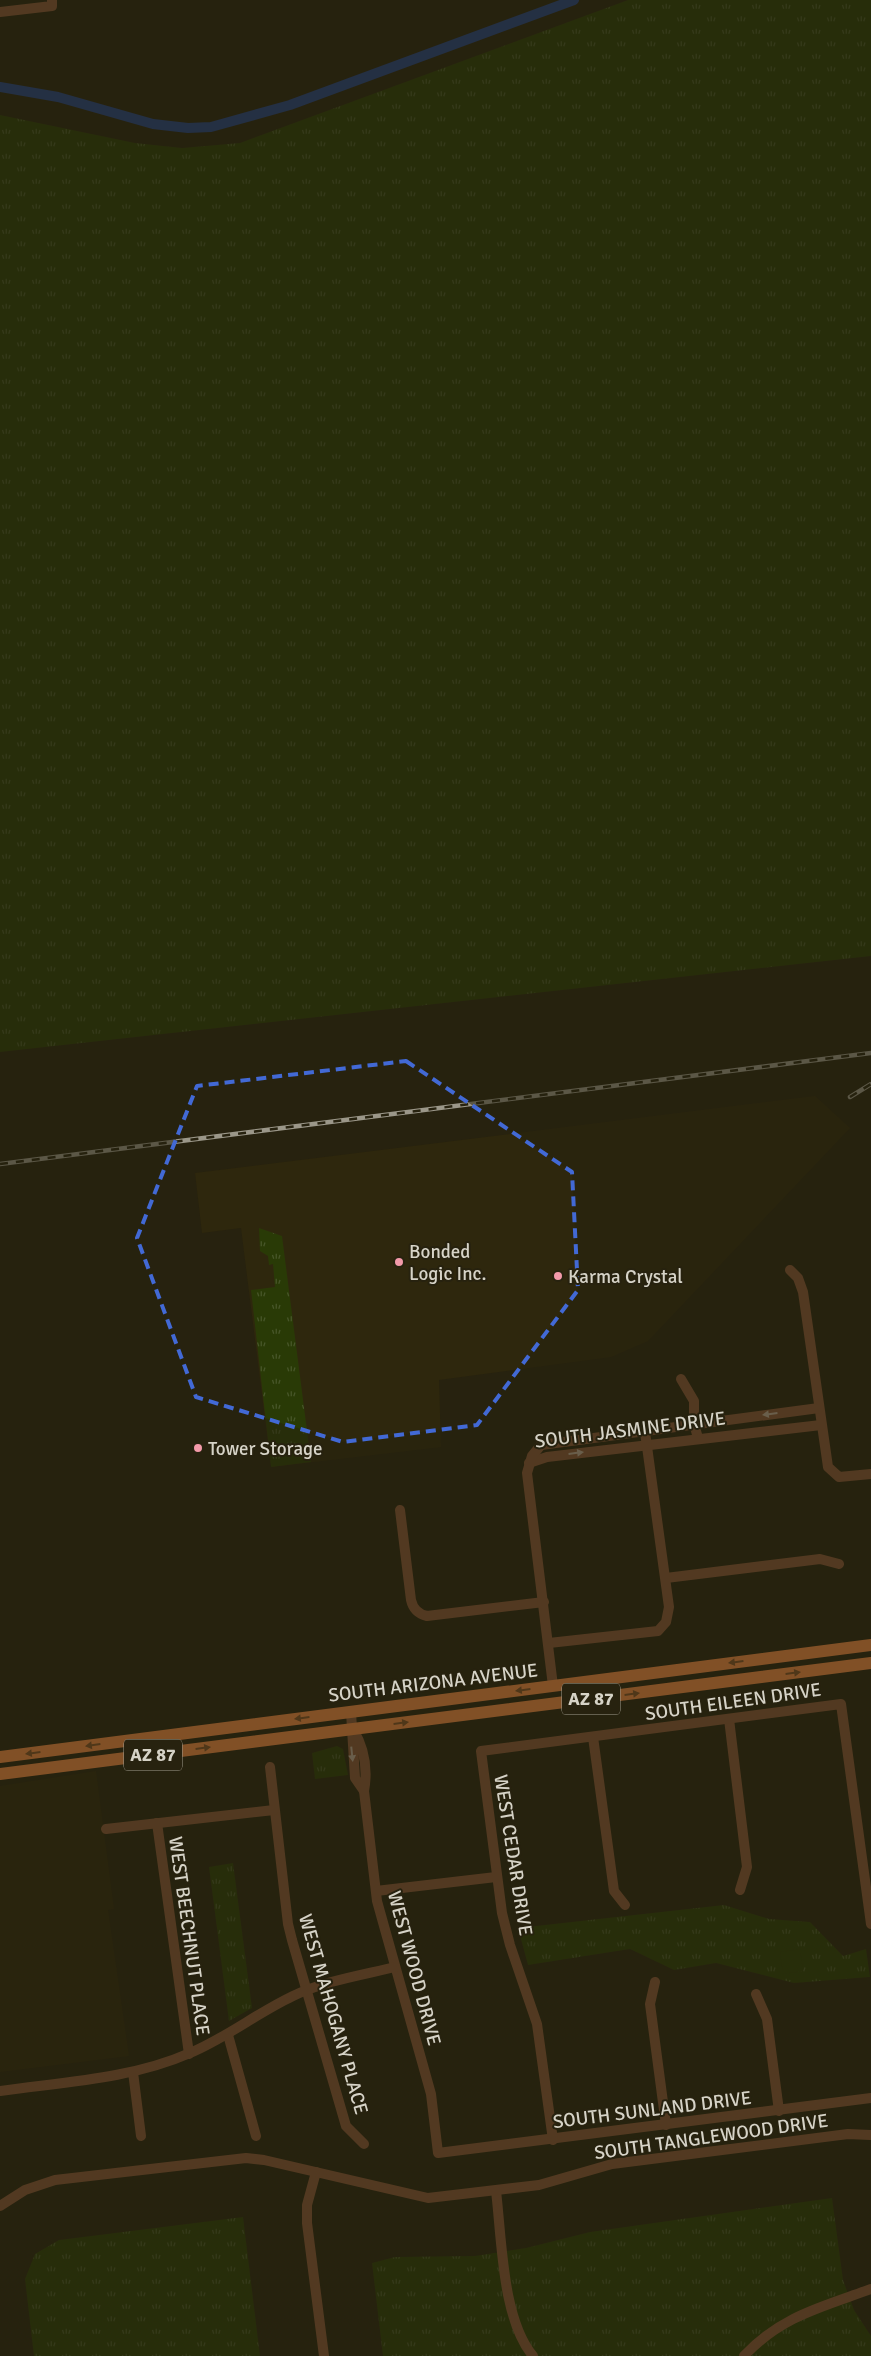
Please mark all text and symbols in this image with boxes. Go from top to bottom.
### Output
place label: Bonded Logic Inc. [409,1240,486,1286]
marker: Bonded Logic Inc. [393,1256,405,1268]
place label: Karma Crystal [568,1265,683,1289]
marker: Karma Crystal [552,1270,564,1282]
street label: SOUTH JASMINE DRIVE [533,1406,727,1454]
one-way arrow [762,1410,778,1418]
place label: Tower Storage [208,1437,322,1461]
marker: Tower Storage [192,1442,204,1454]
one-way arrow [569,1449,585,1457]
street label: SOUTH ARIZONA AVENUE [327,1658,539,1708]
one-way arrow [728,1658,744,1666]
one-way arrow [785,1669,801,1677]
street label: SOUTH EILEEN DRIVE [643,1678,823,1726]
road number: AZ 87 [562,1684,620,1715]
one-way arrow [514,1686,530,1694]
one-way arrow [624,1690,640,1698]
one-way arrow [294,1714,310,1722]
one-way arrow [394,1719,410,1727]
road number: AZ 87 [124,1740,182,1770]
one-way arrow [85,1741,101,1749]
one-way arrow [196,1744,212,1752]
one-way arrow [349,1746,357,1762]
one-way arrow [25,1749,41,1757]
street label: WEST CEDAR DRIVE [488,1773,538,1937]
street label: WEST BEECHNUT PLACE [163,1835,215,2037]
street label: WEST WOOD DRIVE [382,1888,446,2048]
street label: WEST MAHOGANY PLACE [293,1911,373,2117]
street label: SOUTH SUNLAND DRIVE [551,2086,753,2134]
street label: SOUTH TANGLEWOOD DRIVE [593,2109,830,2165]

